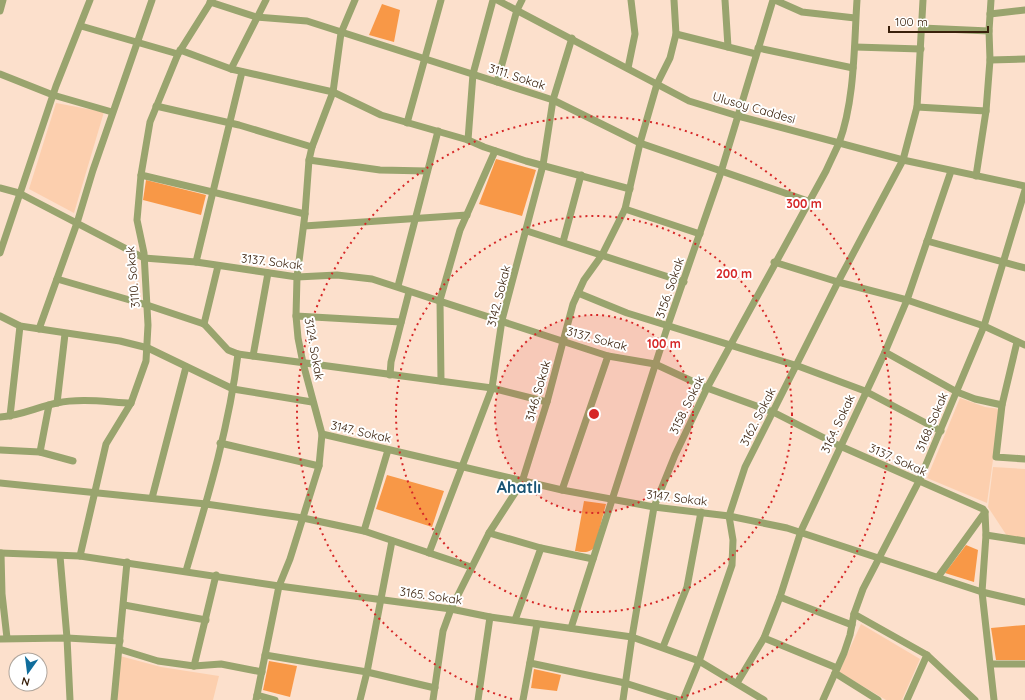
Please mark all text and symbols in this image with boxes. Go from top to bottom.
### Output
scale bar [889,8,988,34]
text: 100 m [895,14,928,29]
street label: 3111. Sokak [487,60,548,93]
street label: Ulusoy Caddesi [711,89,797,127]
text: 300 m [786,196,822,211]
street label: 3110. Sokak [122,246,143,308]
street label: 3137. Sokak [240,250,304,273]
street label: 3156. Sokak [652,256,687,320]
street label: 3142. Sokak [484,263,513,328]
text: 200 m [716,266,752,281]
street label: 3124. Sokak [302,317,327,381]
street label: 3137. Sokak [565,323,629,354]
text: 100 m [647,336,681,351]
street label: 3146. Sokak [522,359,553,423]
street label: 3158. Sokak [666,373,707,436]
street label: 3162. Sokak [736,385,779,448]
street label: 3168. Sokak [912,390,951,454]
street label: 3164. Sokak [817,392,858,456]
centre of rings [587,407,601,421]
street label: 3147. Sokak [329,417,393,446]
street label: 3137. Sokak [867,440,930,479]
district label: Ahatlı [497,477,541,497]
street label: 3147. Sokak [646,486,708,509]
street label: 3165. Sokak [399,584,463,607]
north arrow [8,652,48,692]
text: N [20,674,31,689]

